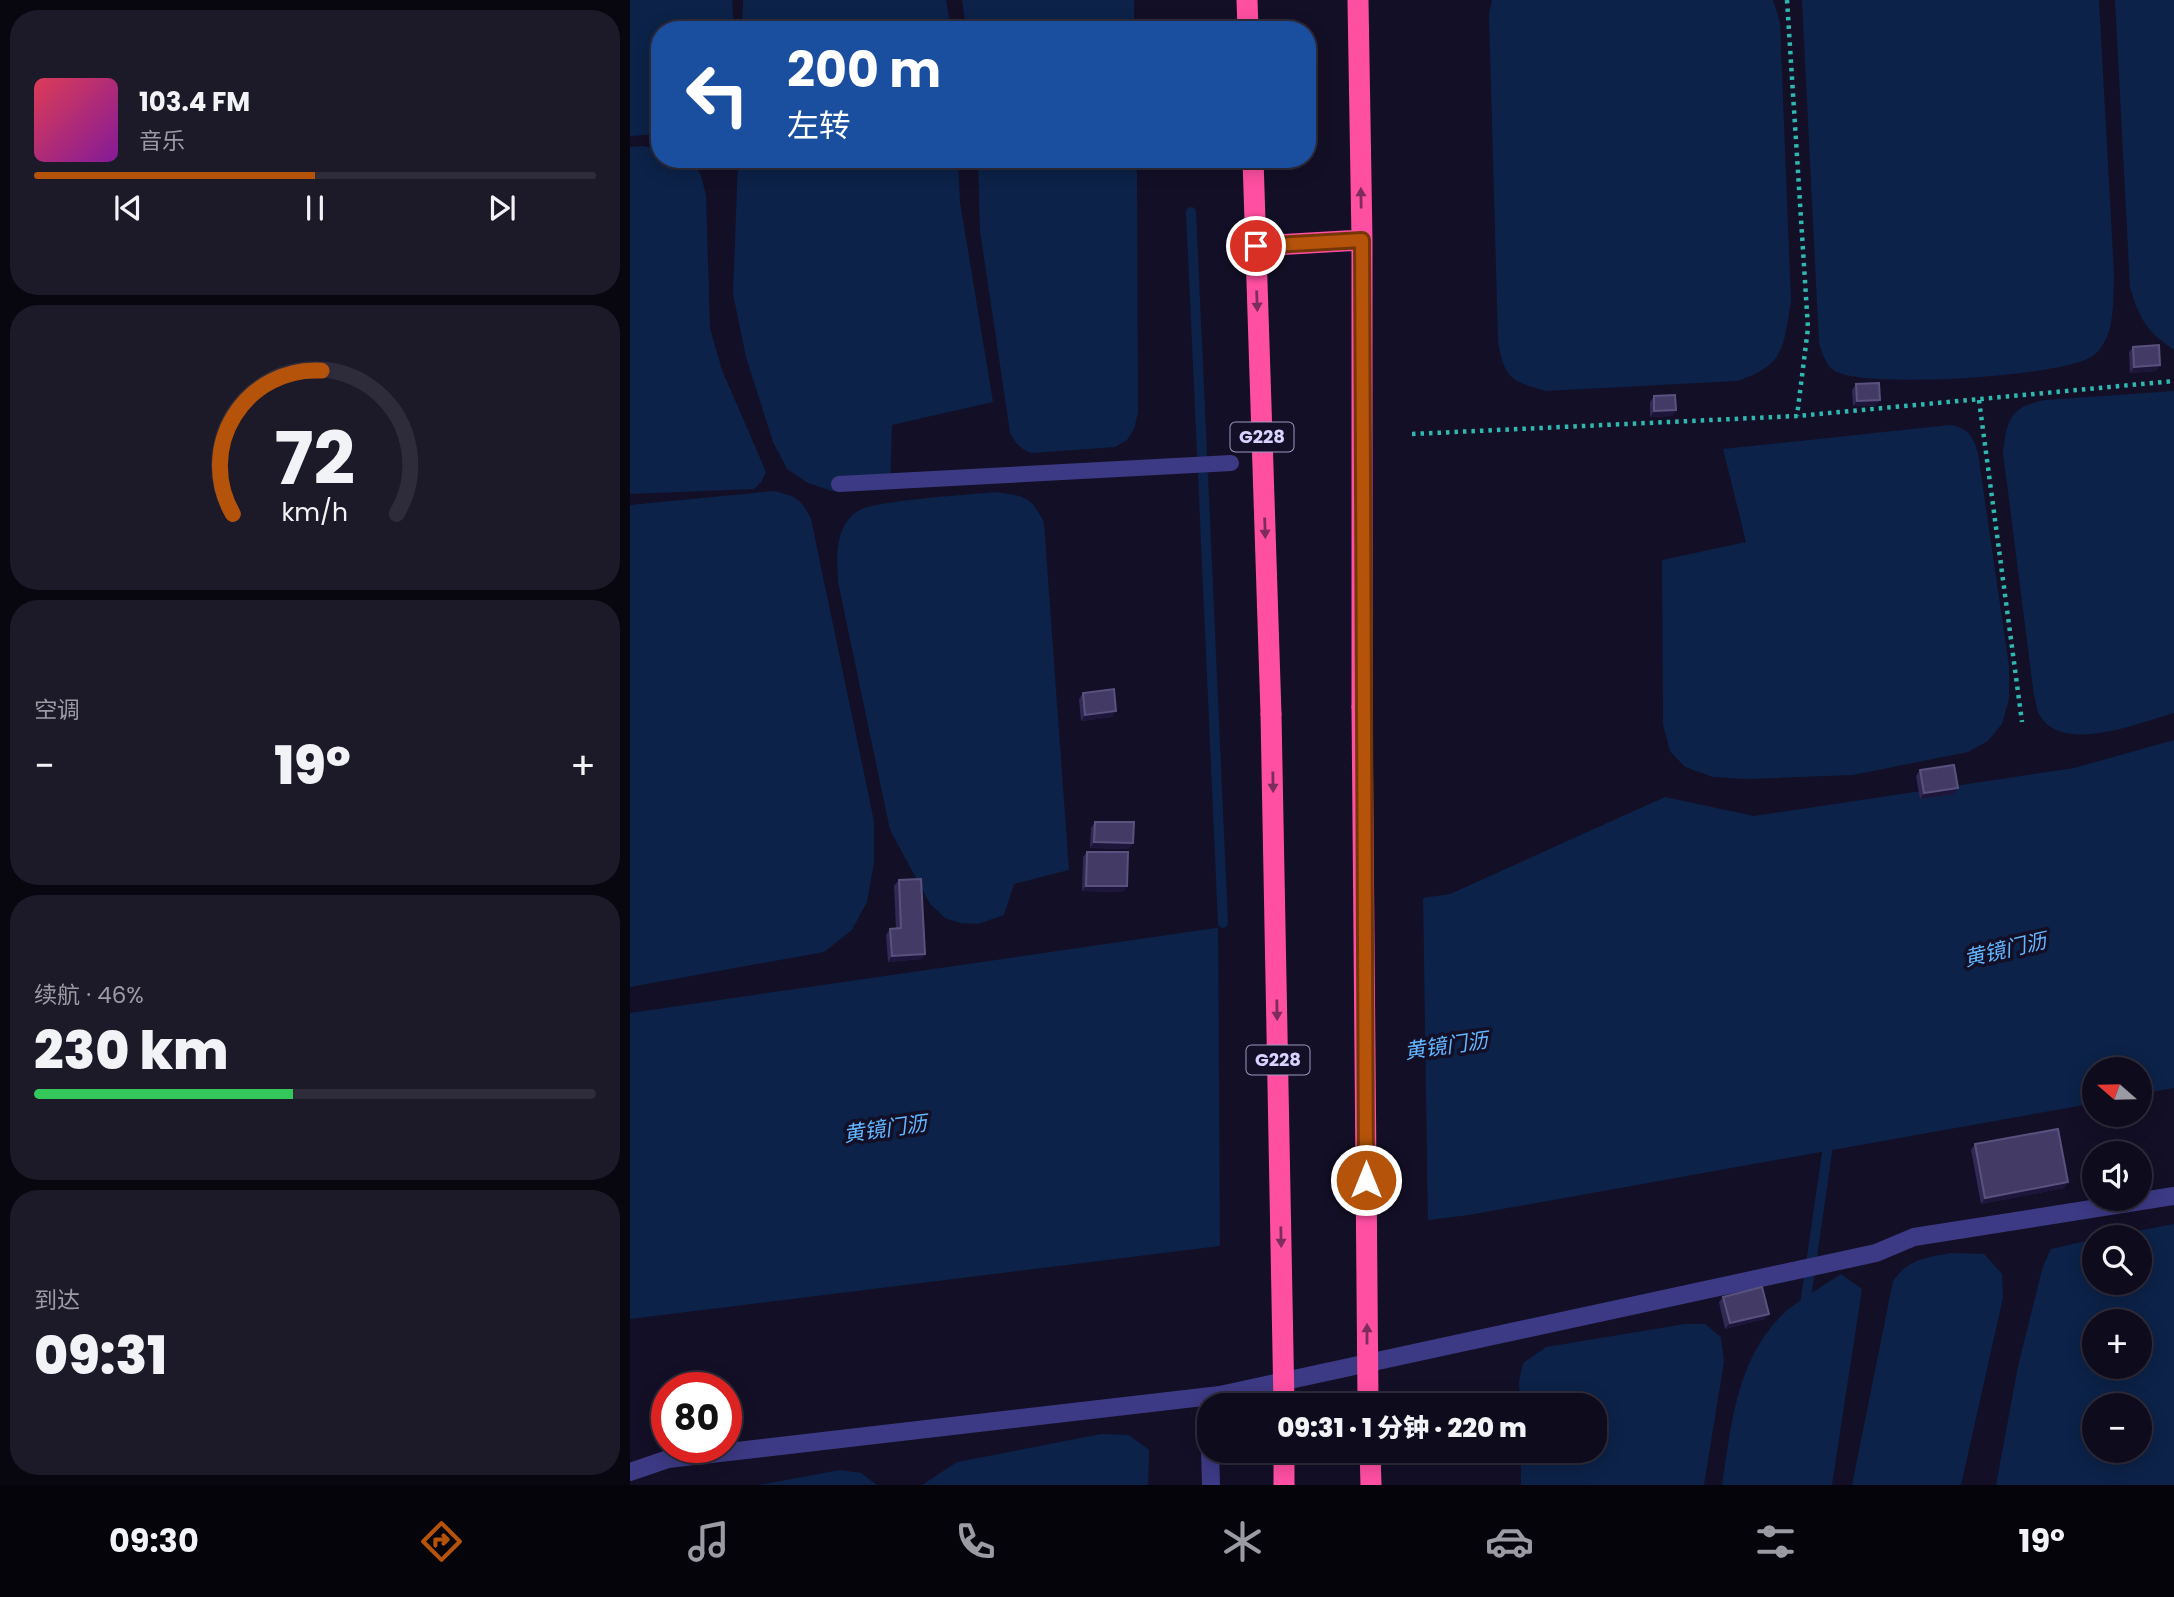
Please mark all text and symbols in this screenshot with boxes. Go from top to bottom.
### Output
text: 200 m [787,36,941,104]
icon: left [672,49,763,140]
text: 103.4 FM [139,84,250,120]
text: 左转 [787,103,851,148]
text: 音乐 [139,125,185,157]
one-way arrow [1355,187,1367,209]
icon: previous [109,189,147,227]
icon: pause [296,189,334,227]
icon: next [483,189,521,227]
pin [1226,216,1286,276]
icon: arrive [1237,227,1275,265]
one-way arrow [1252,290,1263,312]
text: 72 [275,408,355,509]
road number: G228 [1230,422,1294,452]
text: km/h [282,494,348,529]
one-way arrow [1260,518,1271,540]
text: 空调 [34,694,80,726]
text: 19° [274,729,351,802]
text: − [34,739,55,792]
text: + [570,739,596,792]
one-way arrow [1267,771,1278,793]
water label: 黄镜门沥 [1961,925,2053,973]
text: 续航 · 46% [34,979,144,1011]
one-way arrow [1271,999,1283,1021]
text: 230 km [34,1014,229,1087]
water label: 黄镜门沥 [1402,1025,1494,1066]
road number: G228 [1246,1045,1310,1074]
north arrow [2082,1057,2152,1127]
map controls [2082,1057,2152,1463]
water label: 黄镜门沥 [841,1108,933,1149]
button: sound [2082,1141,2152,1211]
position arrow [1329,1143,1403,1217]
button: search [2082,1225,2152,1295]
one-way arrow [1275,1226,1287,1248]
text: 到达 [34,1284,80,1316]
button: + [2082,1309,2152,1379]
text: 09:31 [34,1319,167,1392]
one-way arrow [1361,1322,1373,1344]
speed limit sign: 80 [651,1372,742,1463]
button: − [2082,1393,2152,1463]
text: 09:31 · 1 分钟 · 220 m [1277,1410,1527,1446]
icon: directions [417,1517,466,1566]
icon: music [684,1517,733,1566]
icon: phone [951,1517,1000,1566]
icon: climate [1218,1517,1267,1566]
icon: car [1485,1517,1534,1566]
icon: filters [1751,1517,1800,1566]
text: 09:30 [109,1518,199,1563]
text: 19° [2018,1518,2065,1563]

